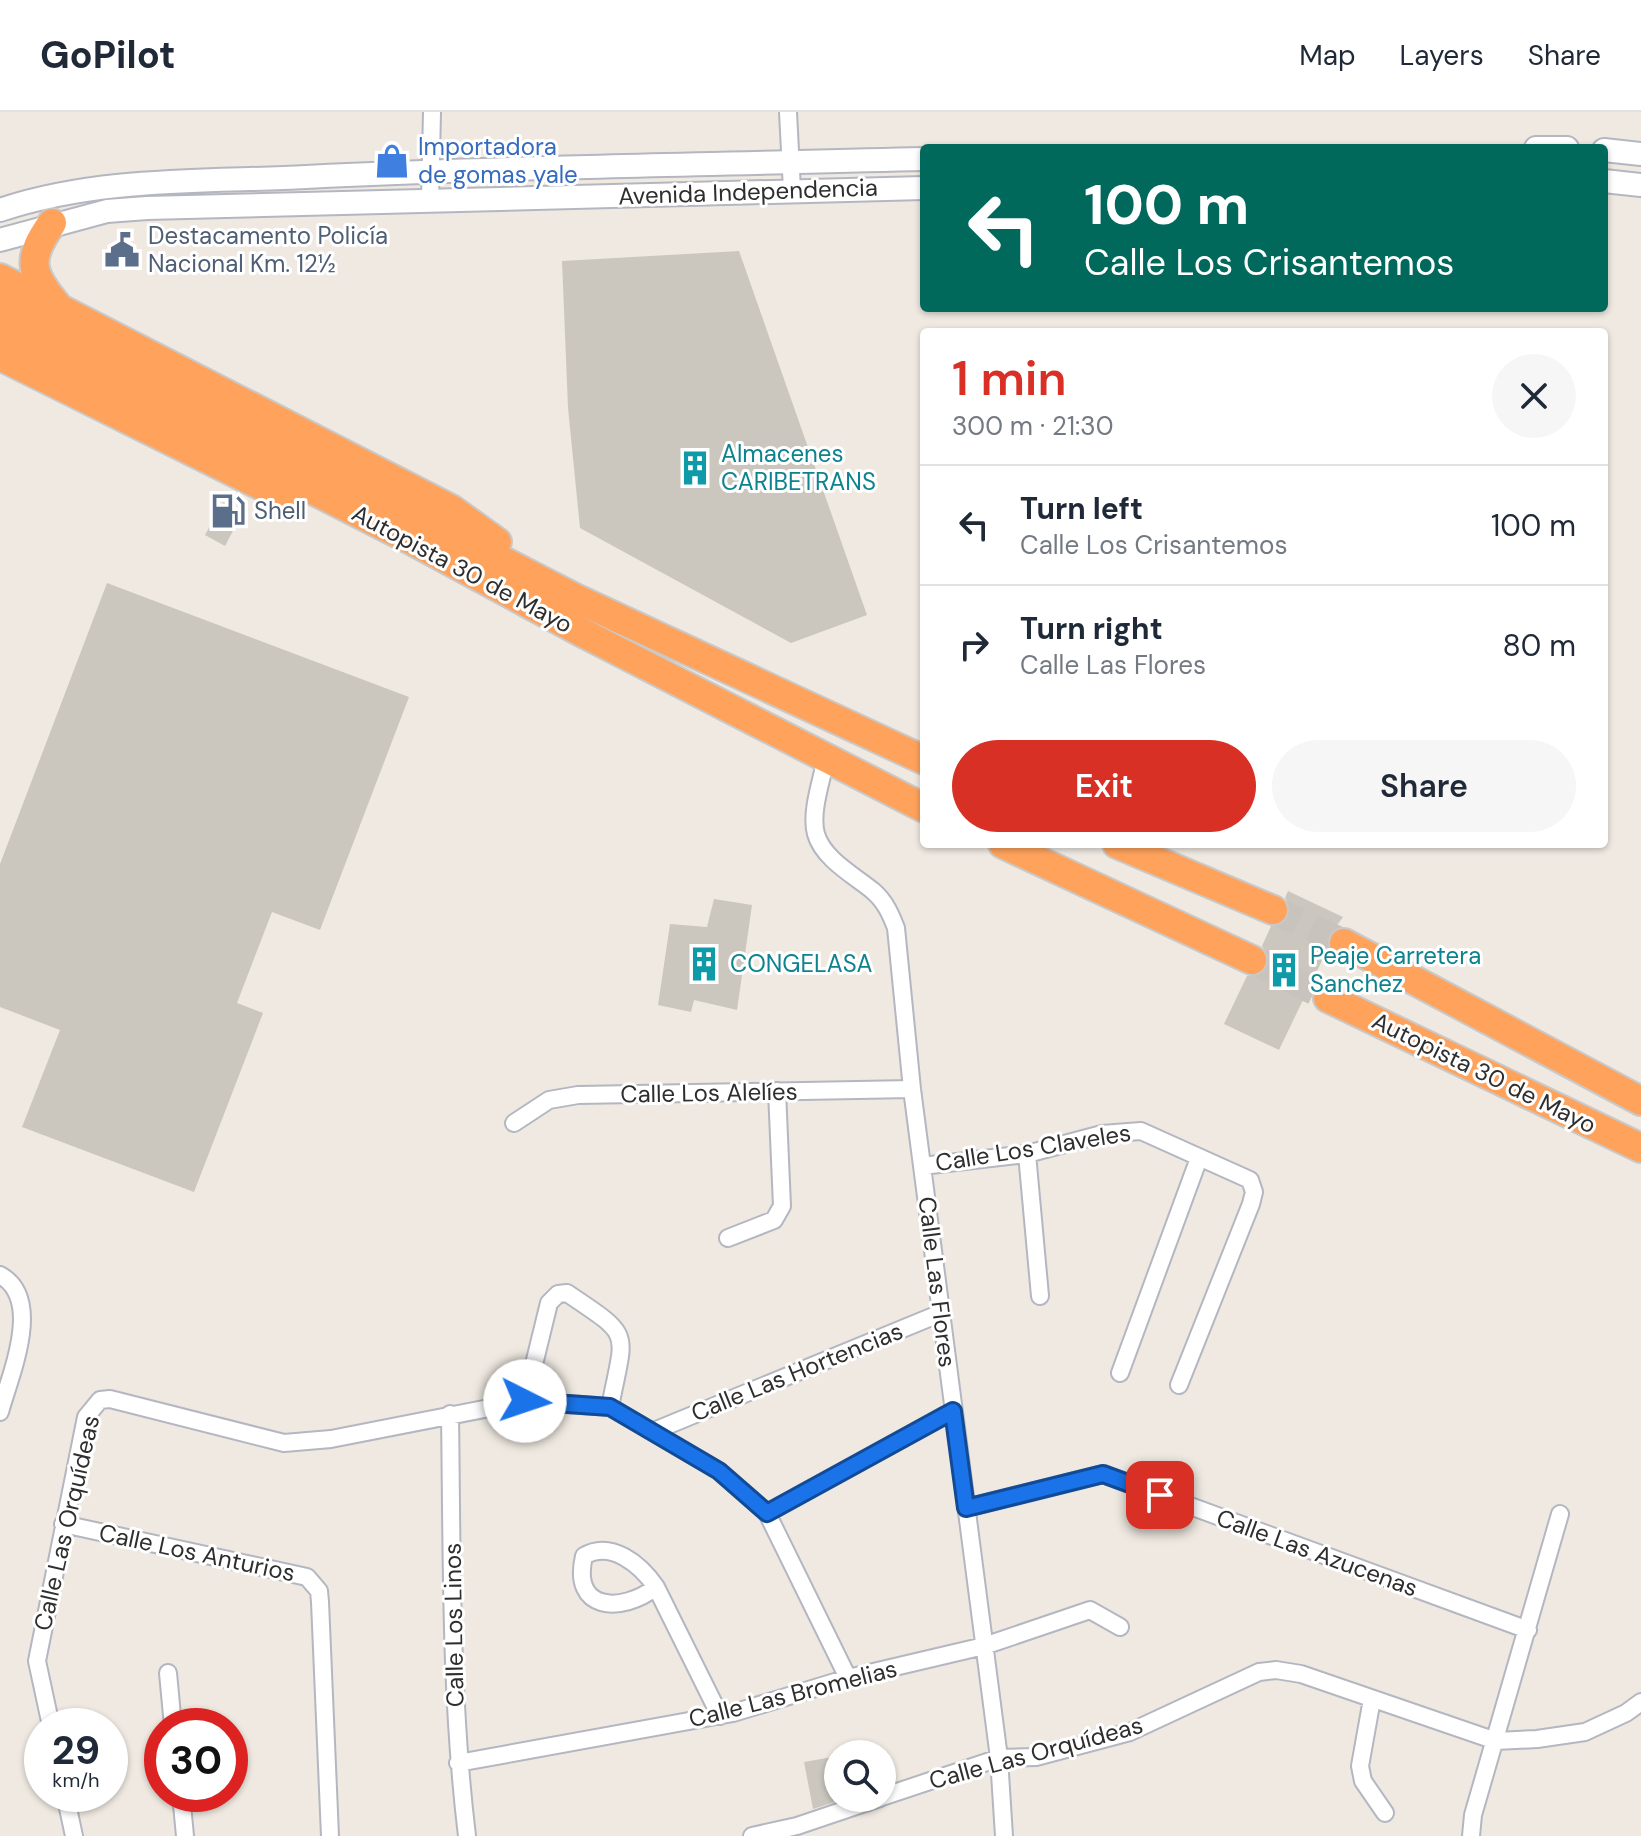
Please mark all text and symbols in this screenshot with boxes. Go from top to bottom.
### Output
text: GoPilot [40,30,176,80]
text: Map [1299,37,1356,74]
text: Layers [1400,37,1484,74]
text: Share [1528,37,1601,74]
place label: Importadora de gomas yale [418,131,578,190]
shop icon: Importadora de gomas yale [373,142,411,180]
text: 100 m [1084,168,1249,241]
street label: Avenida Independencia [618,171,878,212]
icon: left [952,176,1056,280]
place label: Destacamento Policía Nacional Km. 12½ [148,220,388,279]
public building icon: Destacamento Policía Nacional Km. 12½ [103,231,141,269]
text: Calle Los Crisantemos [1084,239,1454,286]
text: 1 min [952,347,1067,410]
button: close [1492,354,1576,438]
text: 300 m · 21:30 [952,409,1114,443]
place label: Almacenes CARIBETRANS [721,438,876,497]
building icon: Almacenes CARIBETRANS [676,449,714,487]
text: Turn left [1020,489,1143,528]
fuel station icon: Shell [209,492,247,530]
place label: Shell [254,495,306,526]
street label: Autopista 30 de Mayo [347,497,578,640]
icon: left [952,503,996,547]
text: 100 m [1491,506,1576,545]
text: Calle Los Crisantemos [1020,528,1287,562]
text: Turn right [1020,609,1163,648]
icon: right [952,623,996,667]
text: 80 m [1503,626,1576,665]
text: Calle Las Flores [1020,648,1206,682]
button: Exit [952,740,1256,832]
button: Share [1272,740,1576,832]
place label: Peaje Carretera Sanchez [1310,940,1481,999]
building icon: CONGELASA [685,945,723,983]
place label: CONGELASA [730,948,873,979]
building icon: Peaje Carretera Sanchez [1265,951,1303,989]
street label: Autopista 30 de Mayo [1367,1005,1601,1140]
street label: Calle Los Alelíes [620,1075,798,1110]
street label: Calle Los Claveles [933,1117,1133,1178]
street label: Calle Las Flores [912,1195,963,1369]
street label: Calle Las Hortencias [686,1315,907,1428]
position arrow [483,1359,567,1443]
street label: Calle Las Orquídeas [27,1412,106,1634]
pin [1126,1461,1194,1529]
icon: arrive [1138,1473,1182,1517]
street label: Calle Las Azucenas [1212,1502,1422,1603]
street label: Calle Los Anturios [96,1517,298,1588]
street label: Calle Los Linos [437,1543,470,1707]
street label: Calle Las Bromelias [686,1653,900,1734]
speed limit sign: 30 [144,1708,248,1812]
street label: Calle Las Orquídeas [926,1709,1146,1796]
text: 29 [52,1724,100,1776]
map controls [824,1740,896,1812]
button: search [824,1740,896,1812]
text: km/h [52,1767,100,1793]

